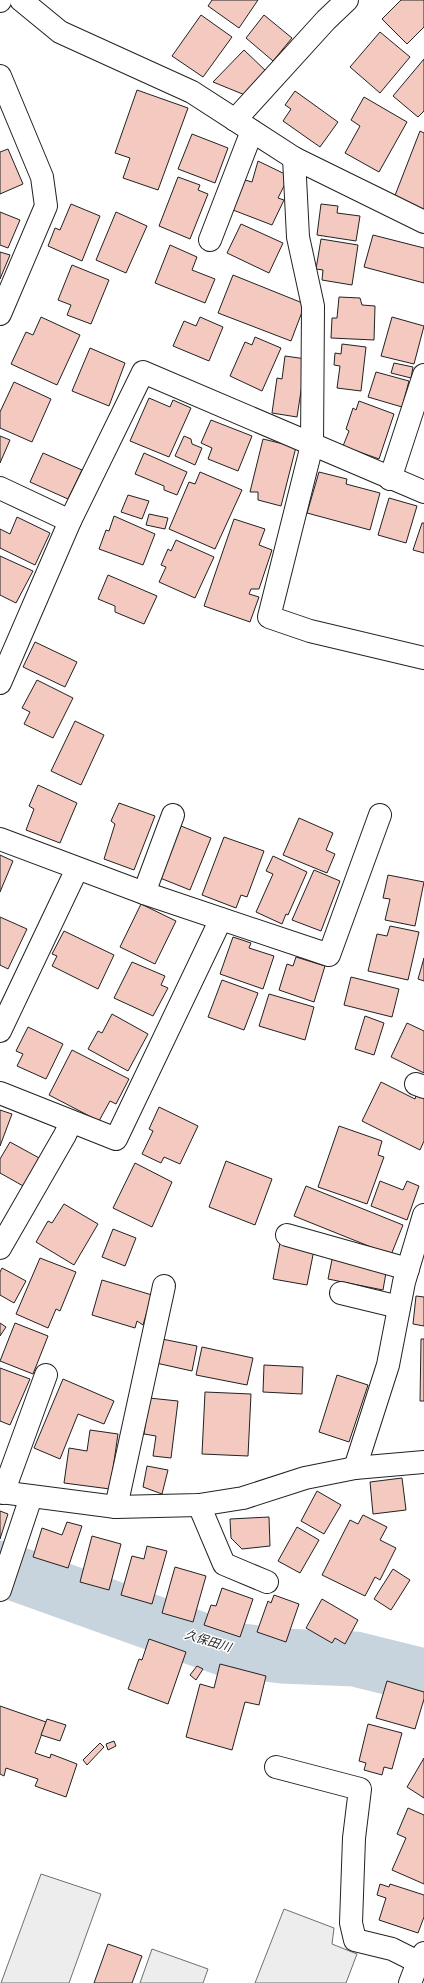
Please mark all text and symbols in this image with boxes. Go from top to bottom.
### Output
water label: 久保田川 [183,1627,235,1655]

